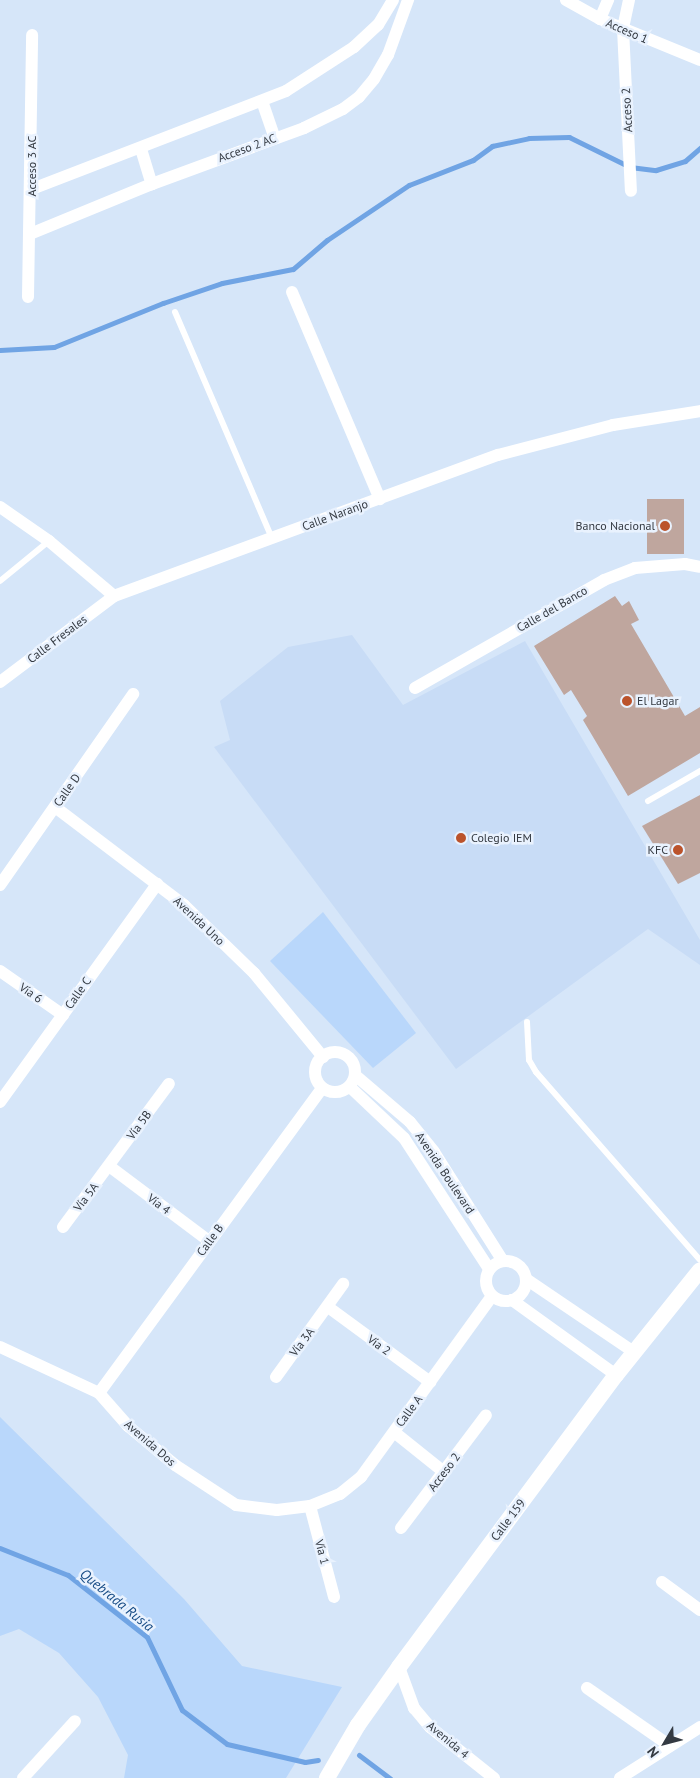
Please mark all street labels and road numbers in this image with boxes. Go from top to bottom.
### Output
street label: Acceso 1 [604,16,650,46]
street label: Acceso 2 [619,87,635,133]
street label: Acceso 2 AC [216,131,278,165]
street label: Acceso 3 AC [25,135,39,197]
street label: Calle Naranjo [300,496,370,534]
street label: Calle del Banco [514,583,590,635]
street label: Calle Fresales [24,612,90,666]
street label: Calle D [51,771,83,809]
street label: Avenida Uno [170,894,228,948]
street label: Calle C [62,974,94,1012]
street label: Vía 6 [17,980,45,1006]
street label: Vía 5B [124,1108,154,1142]
street label: Avenida Boulevard [412,1129,478,1217]
street label: Vía 5A [71,1180,101,1214]
street label: Vía 4 [145,1191,173,1217]
street label: Calle B [194,1221,226,1259]
street label: Vía 3A [287,1325,317,1359]
street label: Vía 2 [365,1332,393,1358]
street label: Calle A [393,1392,425,1430]
street label: Avenida Dos [121,1417,179,1469]
street label: Acceso 2 [425,1450,463,1494]
street label: Calle 159 [488,1496,528,1544]
street label: Vía 1 [312,1538,332,1566]
street label: Avenida 4 [424,1718,472,1762]

